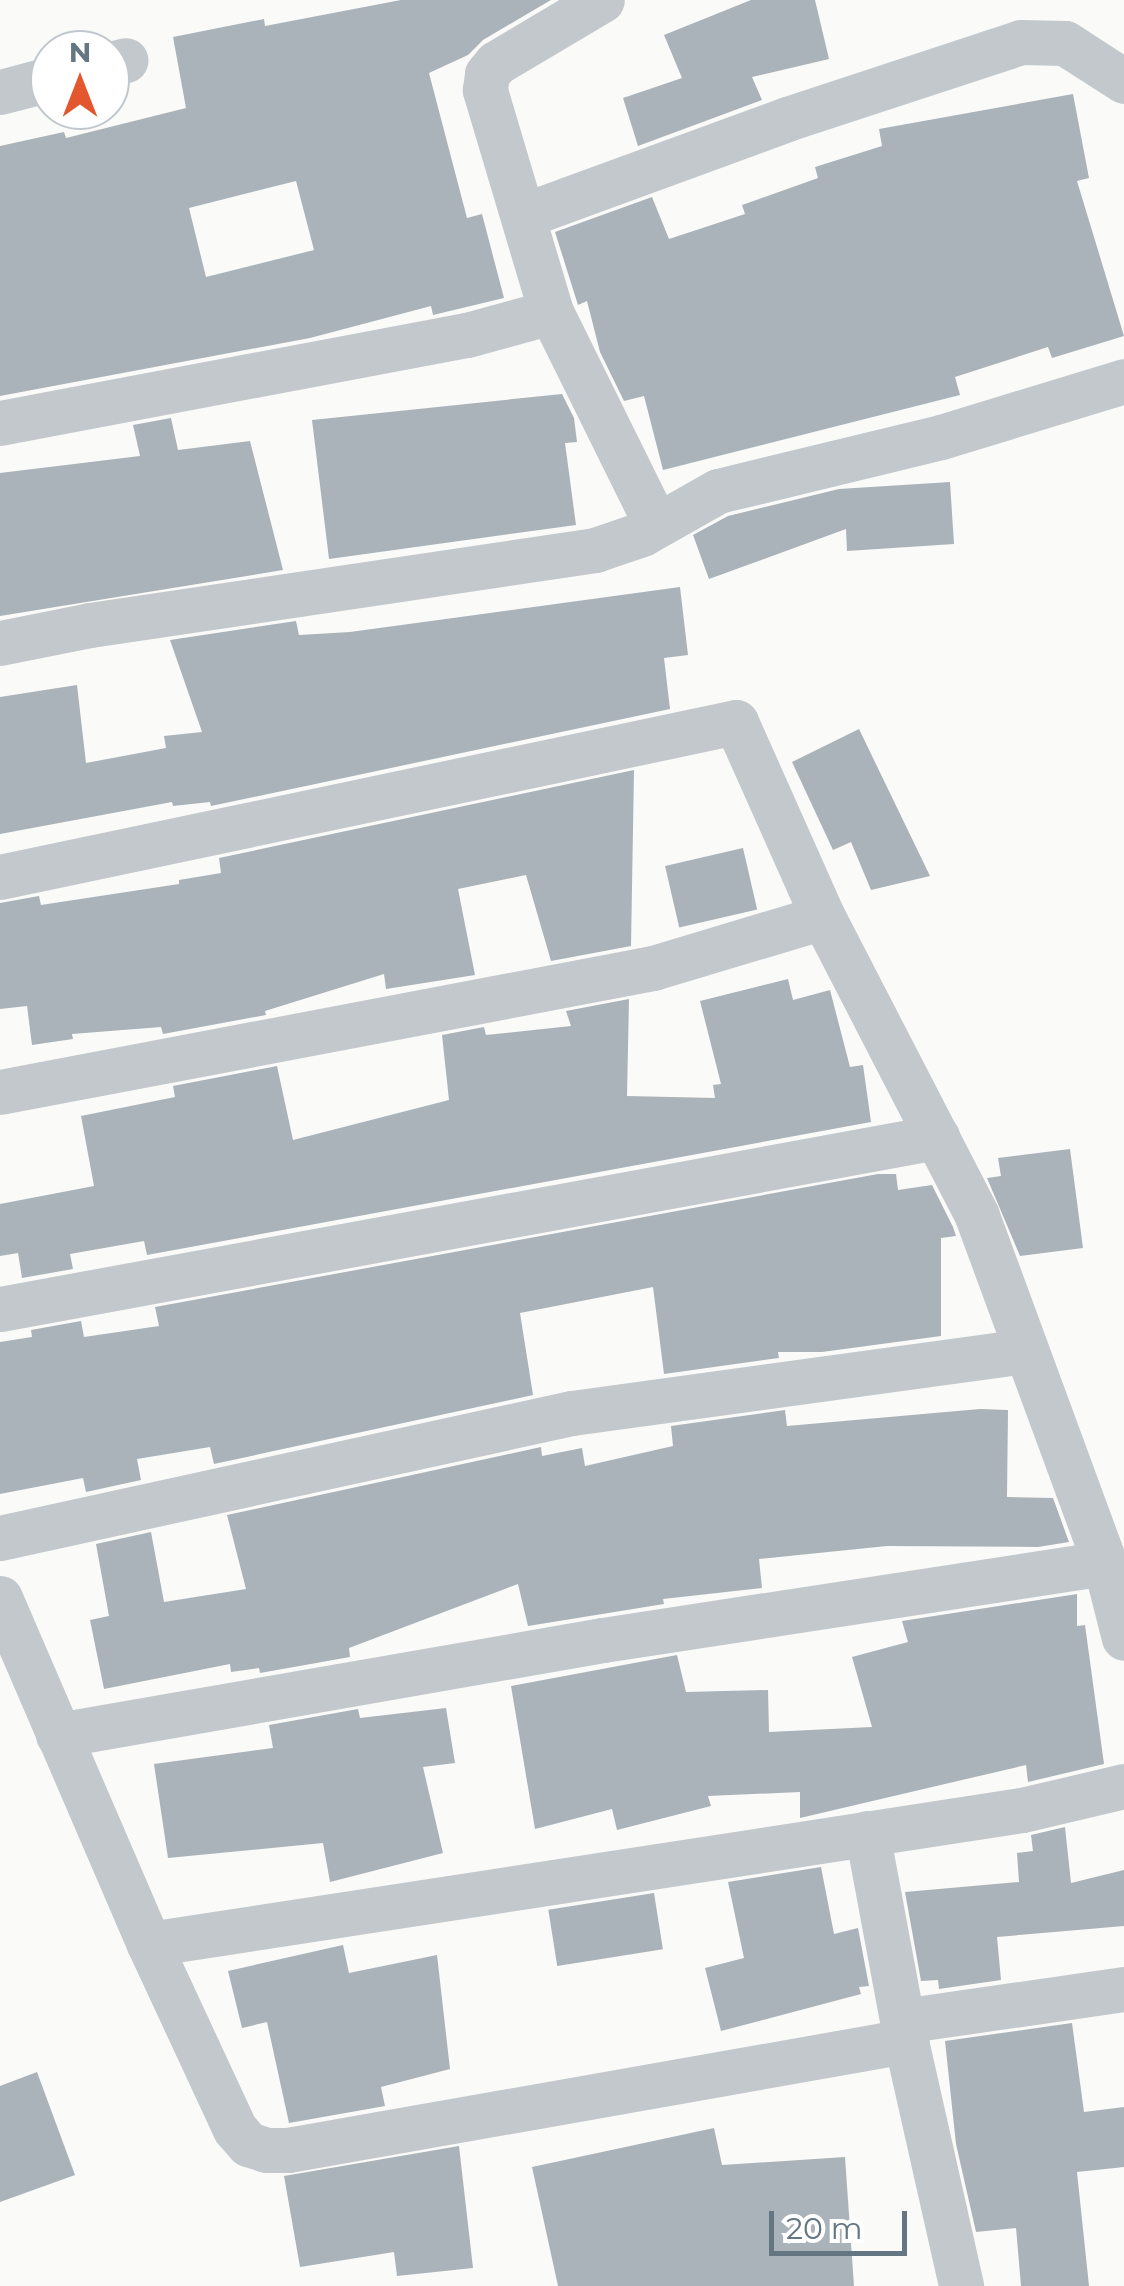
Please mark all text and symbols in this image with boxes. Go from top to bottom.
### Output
north arrow [30,30,130,130]
text: N [69,35,91,69]
scale bar [774,2191,912,2253]
text: 20 m [786,2210,863,2247]

